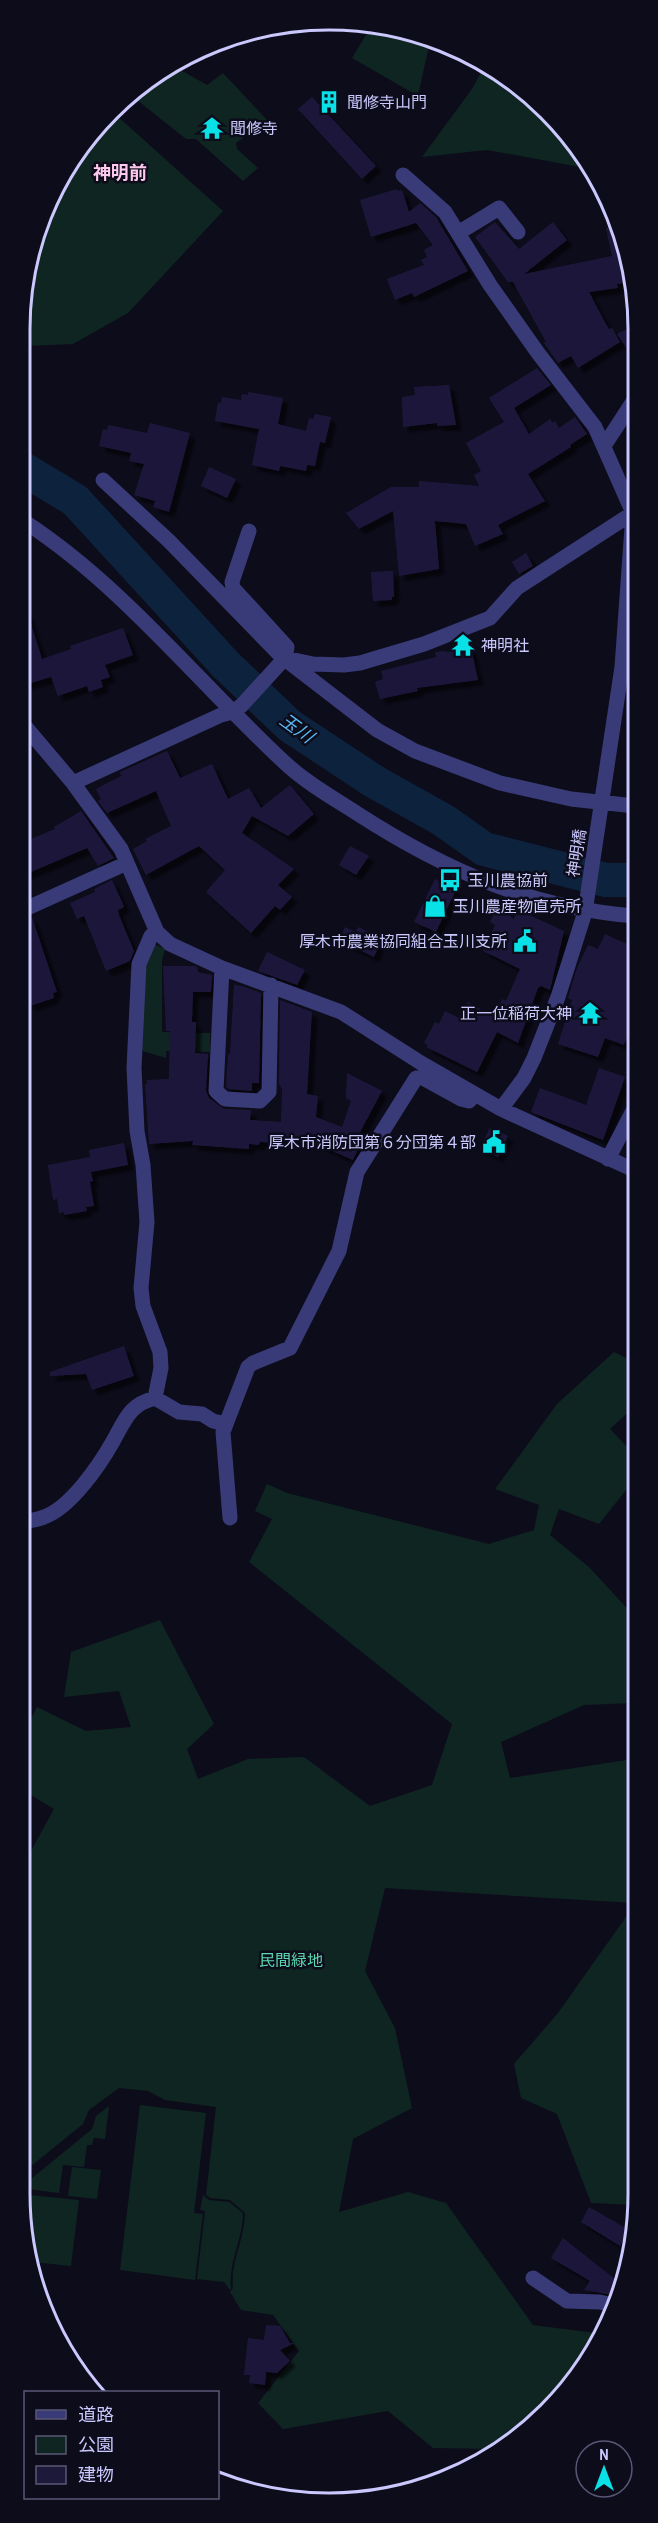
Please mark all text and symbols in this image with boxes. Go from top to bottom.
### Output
building icon: 聞修寺山門 [316,89,342,115]
place label: 聞修寺山門 [347,91,427,113]
temple icon: 聞修寺 [199,115,225,141]
place label: 聞修寺 [230,117,278,139]
district label: 神明前 [93,160,147,185]
temple icon: 神明社 [450,632,476,658]
place label: 神明社 [481,634,529,656]
water label: 玉川 [275,707,321,750]
street label: 神明橋 [561,828,591,878]
bus stop icon: 玉川農協前 [437,867,463,893]
place label: 玉川農協前 [468,869,548,891]
shop icon: 玉川農産物直売所 [422,893,448,919]
place label: 玉川農産物直売所 [453,895,581,917]
public building icon: 厚木市農業協同組合玉川支所 [512,928,538,954]
place label: 厚木市農業協同組合玉川支所 [299,930,507,952]
temple icon: 正一位稲荷大神 [577,1000,603,1026]
place label: 正一位稲荷大神 [460,1002,572,1024]
public building icon: 厚木市消防団第６分団第４部 [481,1129,507,1155]
place label: 厚木市消防団第６分団第４部 [268,1131,476,1153]
park label: 民間緑地 [259,1949,323,1971]
legend [24,2391,219,2499]
text: 道路 [78,2402,114,2427]
text: 公園 [78,2432,114,2457]
north arrow [574,2439,634,2499]
text: N [599,2443,609,2465]
text: 建物 [78,2462,114,2487]

